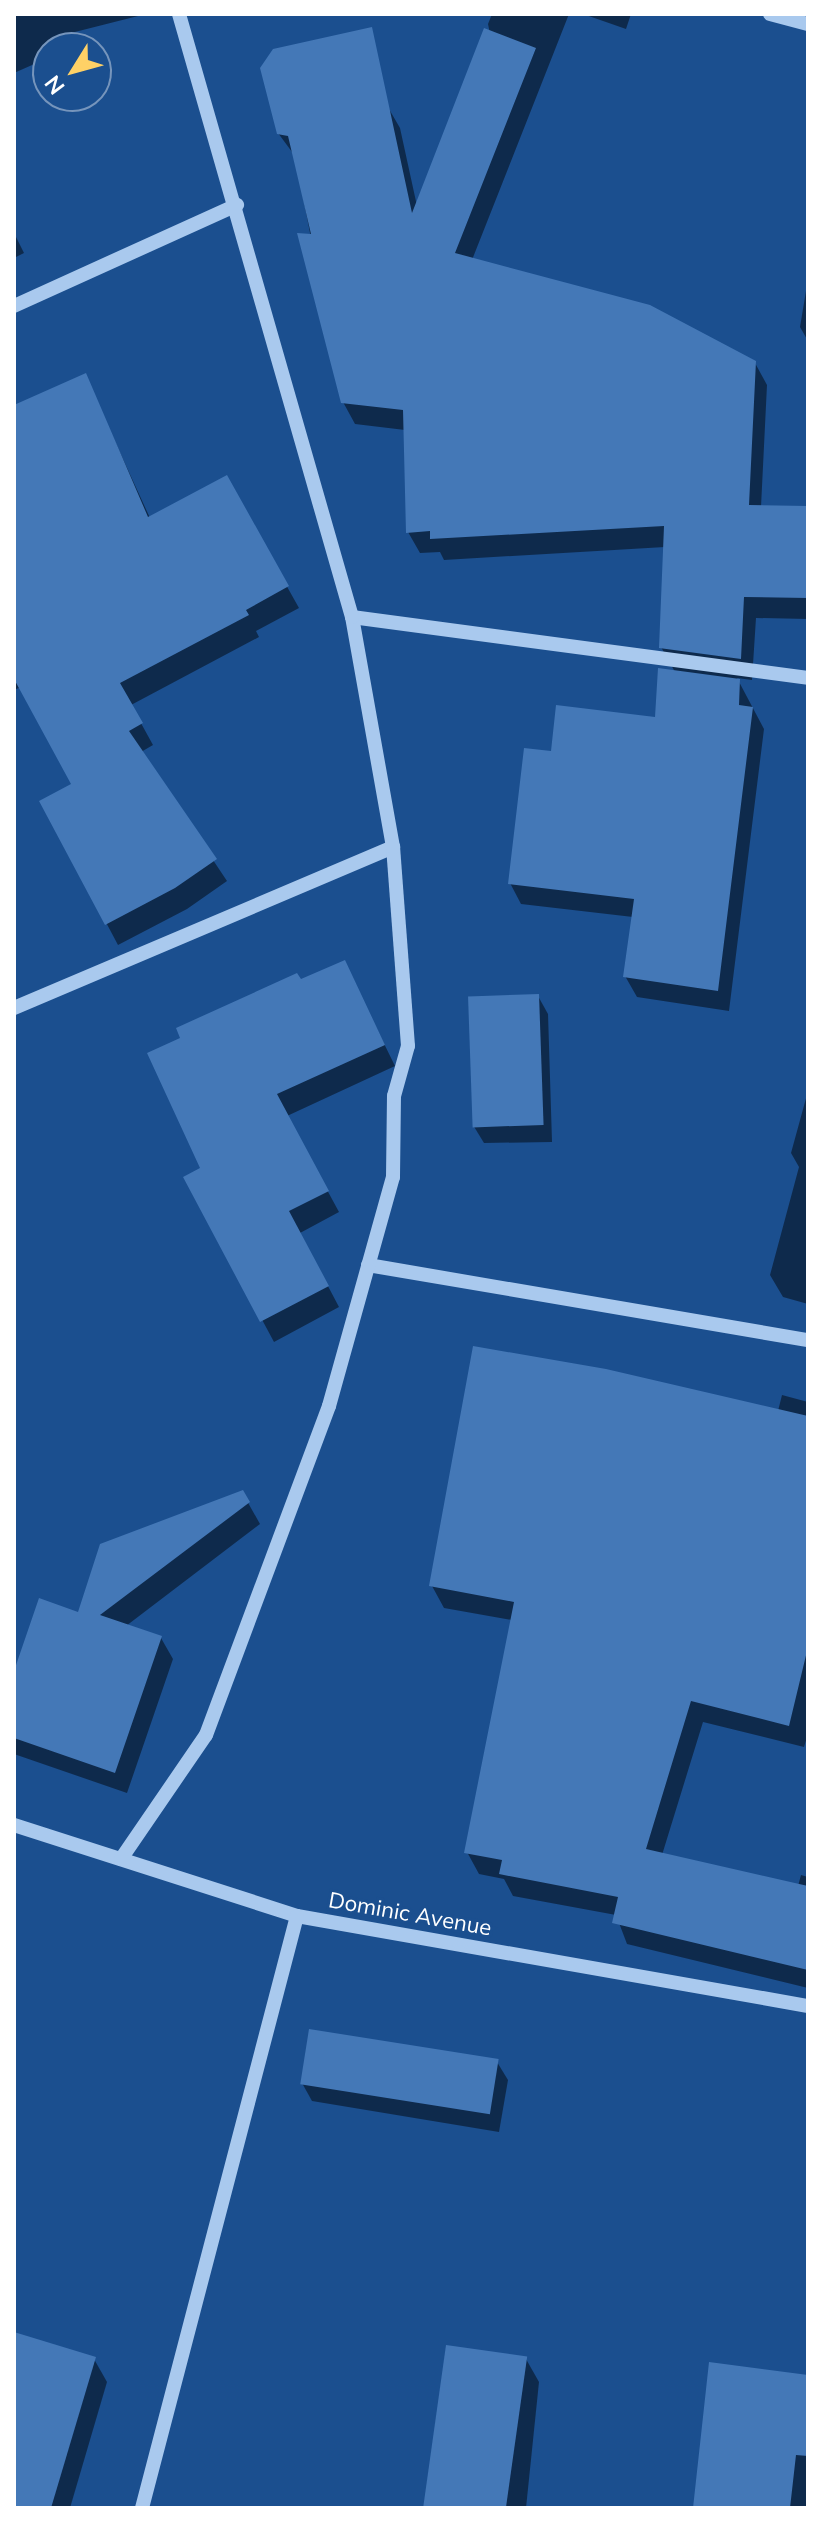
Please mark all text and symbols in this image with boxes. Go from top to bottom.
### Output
north arrow [32,32,112,112]
text: N [38,70,71,100]
street label: Dominic Avenue [326,1887,494,1941]

